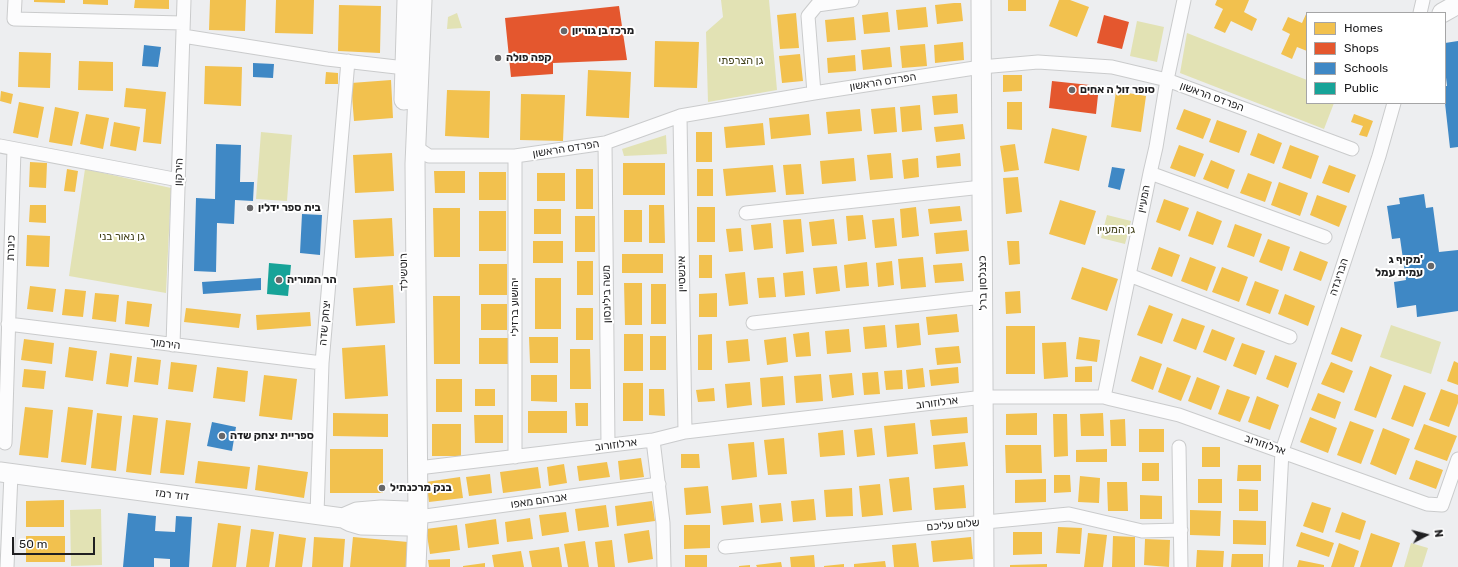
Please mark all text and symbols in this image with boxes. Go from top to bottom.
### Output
legend [1306,12,1446,104]
text: Homes [1344,21,1383,35]
place label: מרכז בן גוריון [572,24,634,38]
marker: מרכז בן גוריון [559,26,569,36]
text: Shops [1344,41,1379,55]
place label: קפה פולה [506,51,552,65]
marker: קפה פולה [493,53,503,63]
park label: גן הצרפתי [719,54,763,68]
text: Schools [1344,61,1388,75]
street label: הפרדס הראשון [849,70,917,94]
street label: הפרדס הראשון [1178,79,1246,115]
text: Public [1344,81,1379,95]
place label: סופר זול ה אחים [1080,83,1155,97]
marker: סופר זול ה אחים [1067,85,1077,95]
street label: הפרדס הראשון [532,137,600,161]
street label: הירקון [172,158,186,186]
street label: המעיין [1135,184,1153,214]
place label: בית ספר ידלין [258,201,321,215]
marker: בית ספר ידלין [245,203,255,213]
park label: גן המעיין [1097,223,1135,237]
park label: גן נאור בני [99,230,145,244]
street label: כינרת [4,235,18,261]
street label: רוטשילד [397,253,411,291]
place label: מקיף ג' עמית עמל [1375,253,1423,279]
street label: כצנלסון ברל [976,255,990,311]
street label: אינשטיין [675,256,689,292]
street label: הבריגדה [1327,257,1351,297]
marker: מקיף ג' עמית עמל [1426,261,1436,271]
street label: משה בילינסון [600,265,614,323]
place label: הר המוריה [287,273,337,287]
marker: הר המוריה [274,275,284,285]
street label: יהושוע ברזילי [508,278,522,336]
street label: יצחק שדה [316,300,334,346]
street label: הירמוך [149,336,181,352]
street label: ארלוזורוב [915,394,959,412]
place label: ספריית יצחק שדה [230,429,314,443]
marker: ספריית יצחק שדה [217,431,227,441]
street label: ארלוזורוב [1243,432,1287,458]
street label: ארלוזורוב [594,436,638,454]
place label: בנק מרכנתיל [390,481,452,495]
marker: בנק מרכנתיל [377,483,387,493]
street label: דוד רמז [154,486,190,504]
street label: אברהם מאפו [510,491,568,511]
north arrow [1406,515,1446,555]
street label: שלום עליכם [926,516,980,534]
scale bar [14,529,97,555]
text: N [1431,529,1445,538]
text: 50 m [19,537,47,551]

